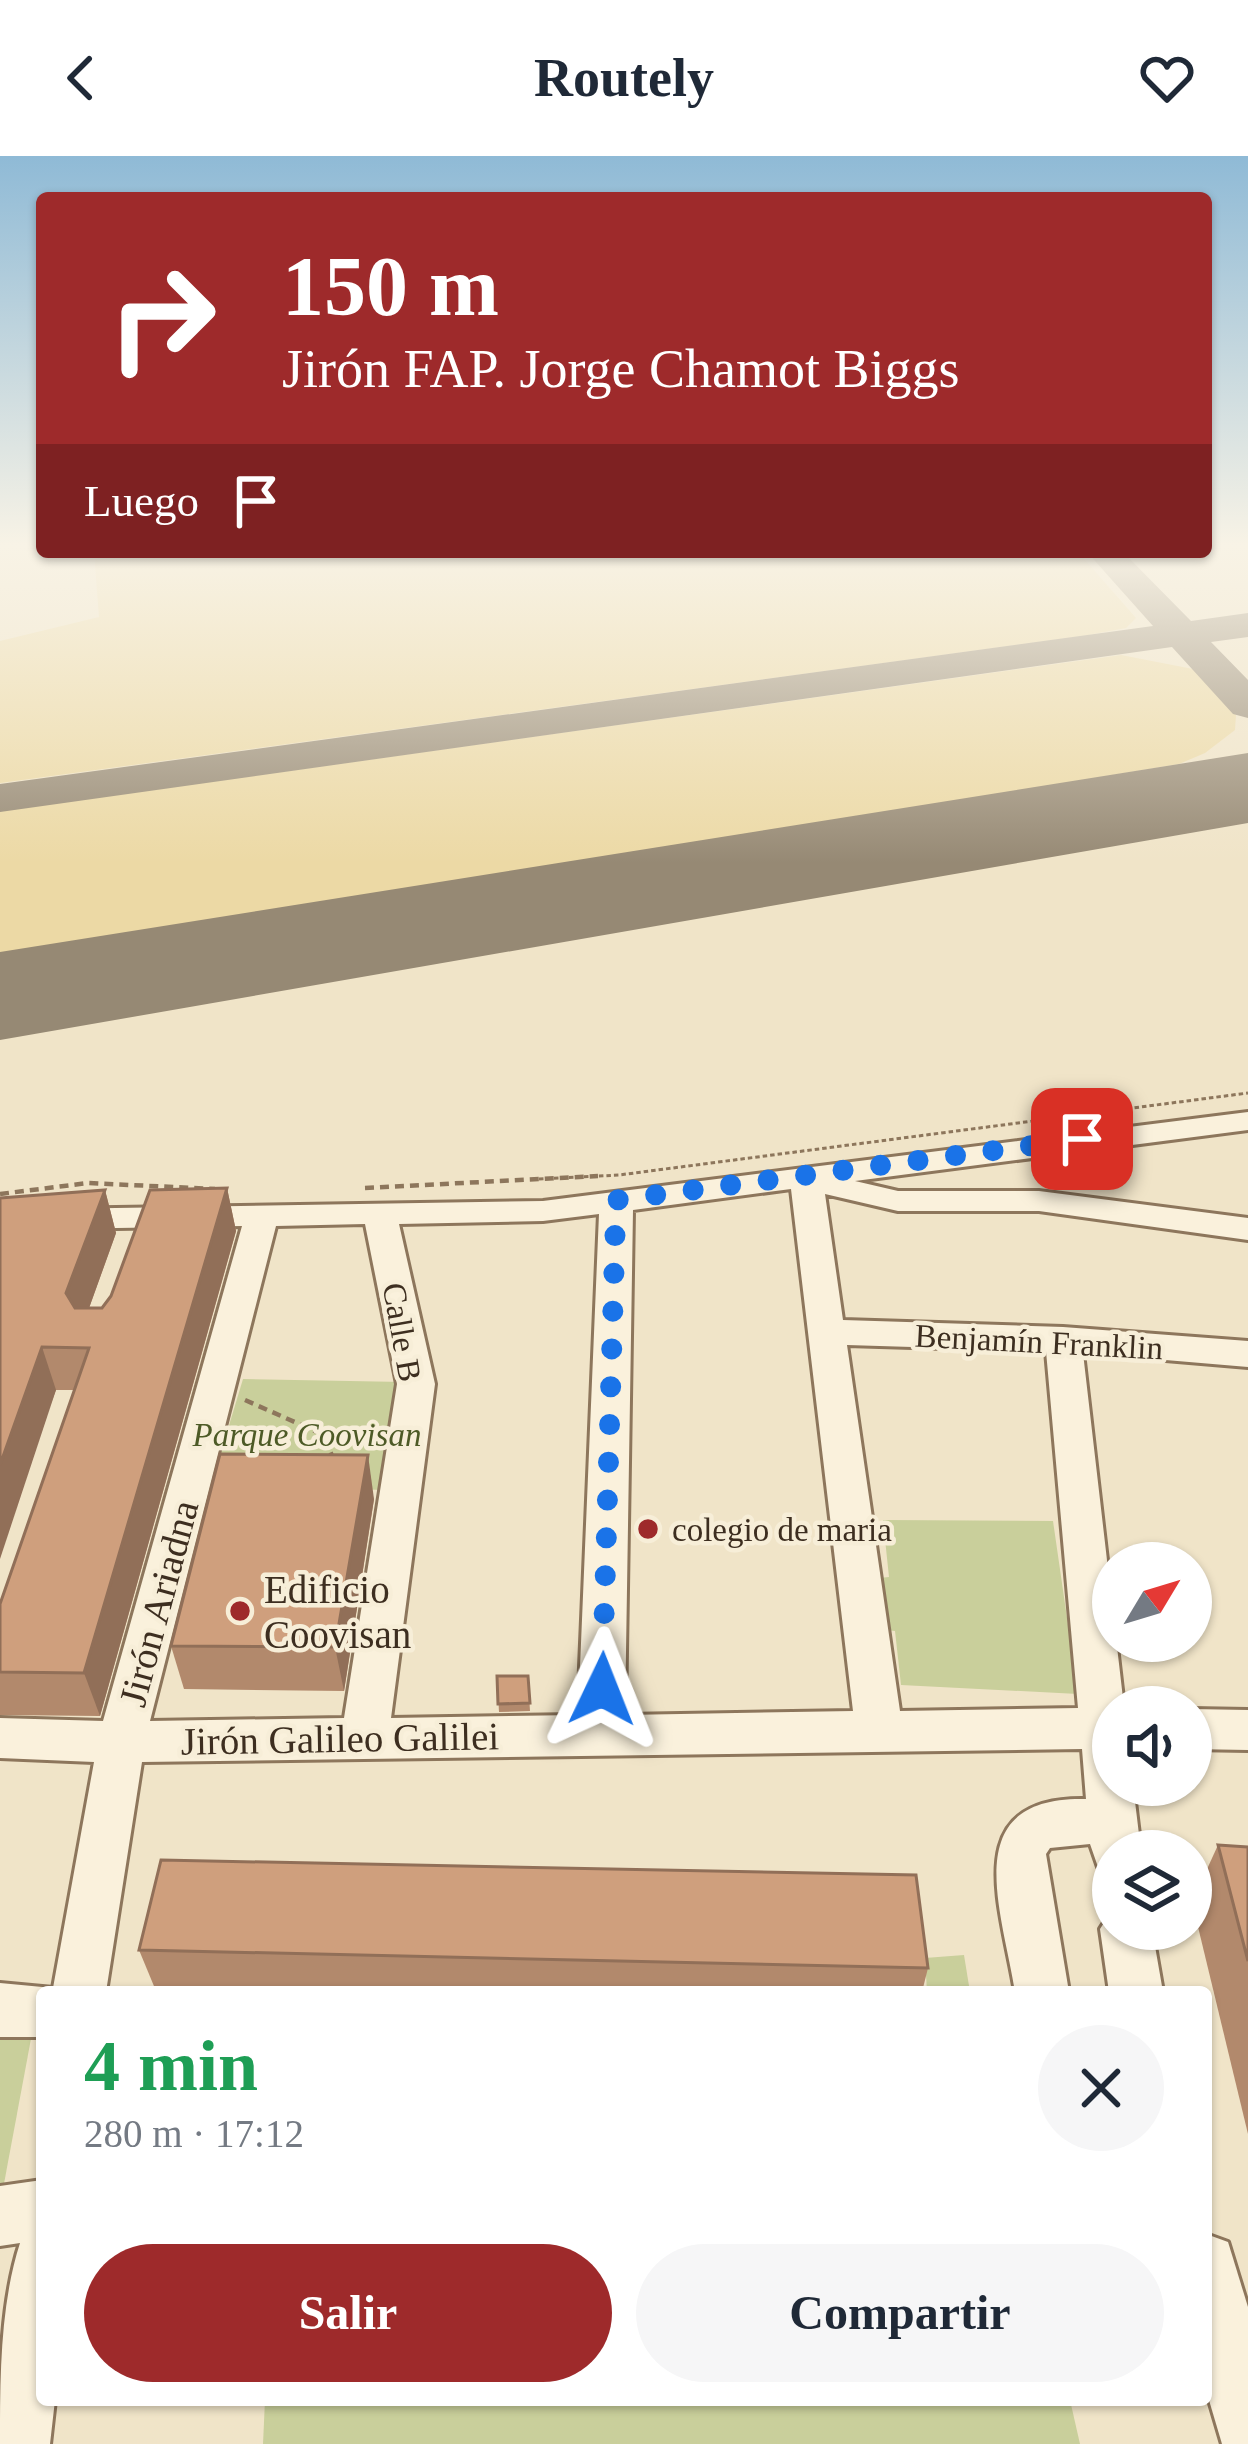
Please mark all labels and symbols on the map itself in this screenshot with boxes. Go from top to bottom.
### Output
pin [1031,1088,1133,1190]
street label: Calle B [376,1280,428,1384]
street label: Benjamín Franklin [914,1318,1164,1366]
park label: Parque Coovisan [192,1417,421,1453]
street label: Jirón Ariadna [110,1496,207,1711]
place label: colegio de maria [672,1512,892,1548]
marker: colegio de maria [635,1516,661,1542]
north arrow [1092,1542,1212,1662]
place label: Edificio Coovisan [264,1568,411,1656]
marker: Edificio Coovisan [227,1598,253,1624]
position arrow [539,1626,665,1752]
street label: Jirón Galileo Galilei [180,1714,500,1763]

